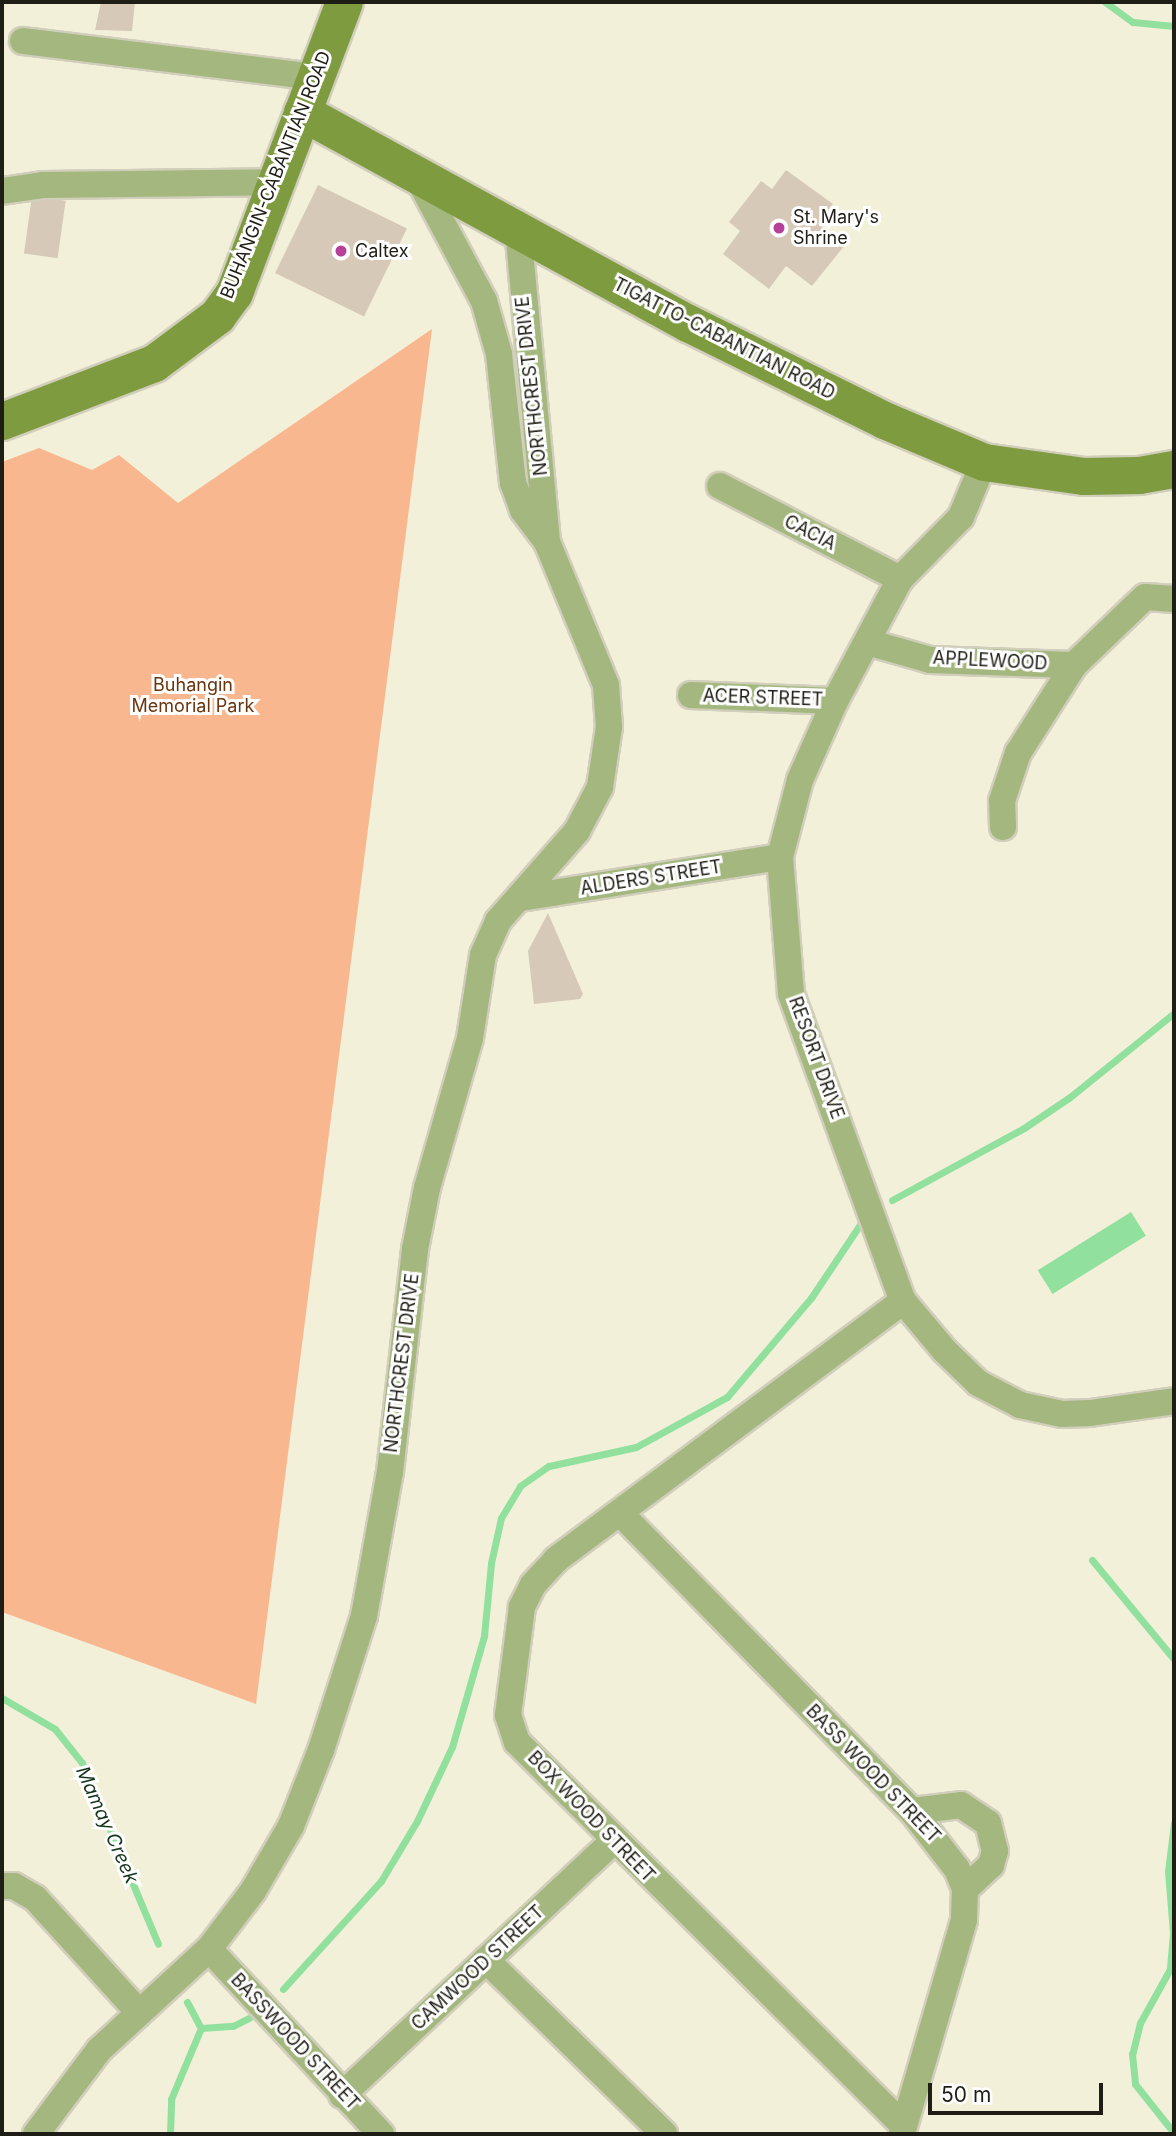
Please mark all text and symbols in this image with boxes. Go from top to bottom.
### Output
street label: BUHANGIN-CABANTIAN ROAD [216,48,336,302]
place label: St. Mary's Shrine [793,207,879,249]
marker: St. Mary's Shrine [771,220,787,236]
place label: Caltex [355,240,409,262]
marker: Caltex [333,243,349,259]
street label: TIGATTO-CABANTIAN ROAD [610,274,838,404]
street label: NORTHCREST DRIVE [512,295,552,477]
street label: CACIA [781,511,839,555]
street label: APPLEWOOD [932,647,1048,675]
park label: Buhangin Memorial Park [132,675,254,718]
street label: ACER STREET [702,685,824,711]
street label: ALDERS STREET [579,856,723,900]
street label: RESORT DRIVE [784,994,848,1122]
street label: NORTHCREST DRIVE [380,1272,424,1454]
street label: BASS WOOD STREET [801,1700,945,1848]
street label: BOX WOOD STREET [523,1747,659,1887]
water label: Mamay Creek [71,1763,143,1887]
street label: CAMWOOD STREET [407,1901,549,2035]
street label: BASSWOOD STREET [226,1969,364,2115]
scale bar [931,2070,1106,2114]
text: 50 m [941,2082,991,2107]

